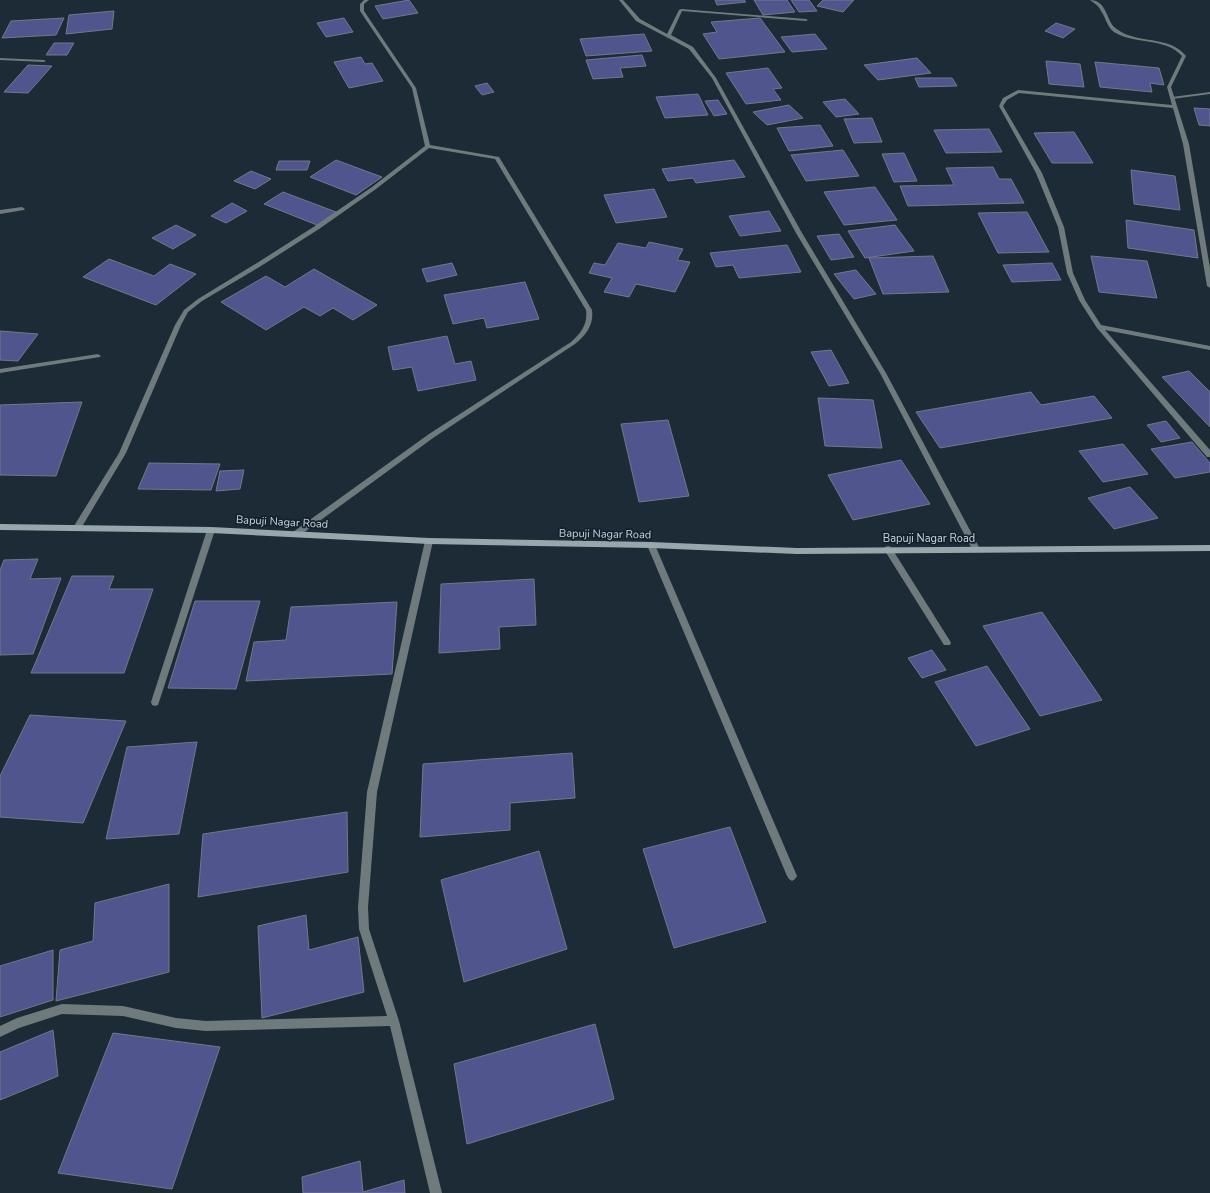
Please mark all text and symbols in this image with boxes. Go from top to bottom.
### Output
street label: Bapuji Nagar Road [235,512,329,532]
street label: Bapuji Nagar Road [559,526,651,542]
street label: Bapuji Nagar Road [883,531,975,546]

